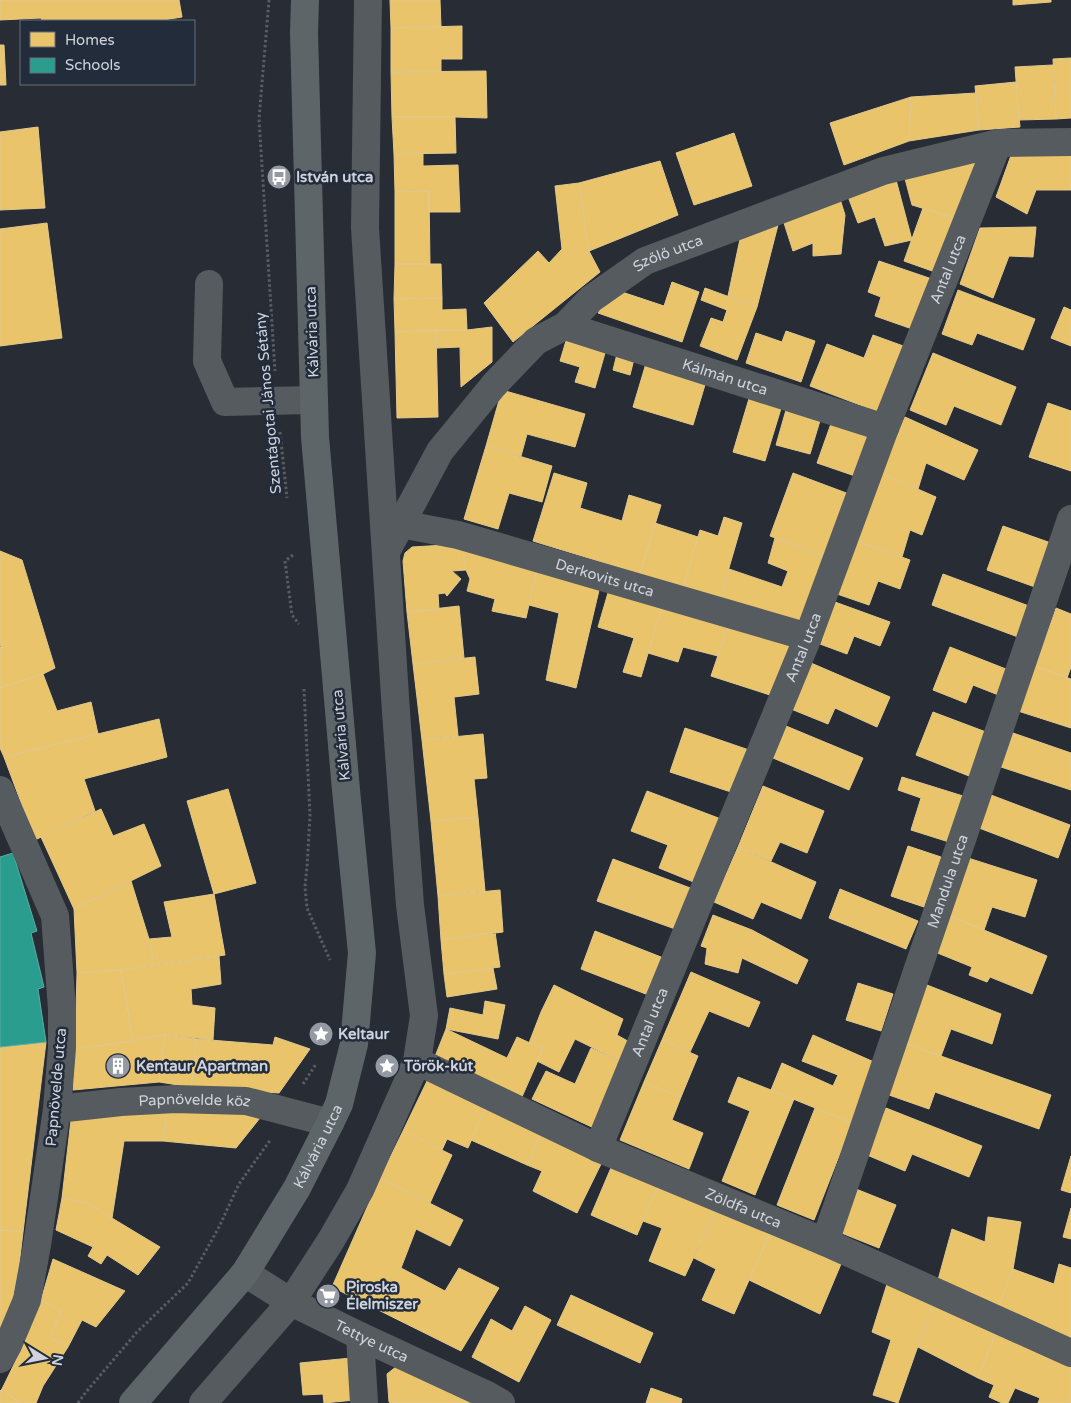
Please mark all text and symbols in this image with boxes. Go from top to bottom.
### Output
legend [20,20,195,85]
text: Homes [65,31,115,49]
text: Schools [65,56,121,74]
bus stop icon: István utca [266,164,292,190]
place label: István utca [296,168,373,186]
street label: Szőlő utca [629,231,705,276]
street label: Antal utca [926,232,970,307]
street label: Kálvária utca [301,286,323,378]
street label: Szentágotai János Sétány [251,311,285,495]
street label: Kálmán utca [680,355,770,399]
street label: Derkovits utca [553,555,656,601]
street label: Antal utca [781,610,825,685]
street label: Kálvária utca [328,689,354,781]
street label: Mandula utca [923,832,972,931]
street label: Antal utca [627,985,672,1059]
place icon: Keltaur [308,1021,334,1047]
place label: Keltaur [338,1025,390,1043]
street label: Papnövelde utca [42,1027,70,1147]
building icon: Kentaur Apartman [105,1053,131,1079]
place icon: Török-kút [374,1053,400,1079]
place label: Kentaur Apartman [136,1057,268,1076]
place label: Török-kút [403,1057,474,1075]
street label: Papnövelde köz [138,1090,253,1111]
street label: Kálvária utca [289,1101,347,1191]
street label: Zöldfa utca [702,1184,784,1232]
place label: Piroska Élelmiszer [346,1278,418,1313]
supermarket icon: Piroska Élelmiszer [315,1283,341,1309]
street label: Tettye utca [332,1316,411,1366]
north arrow [20,1333,70,1383]
text: N [48,1353,67,1367]

